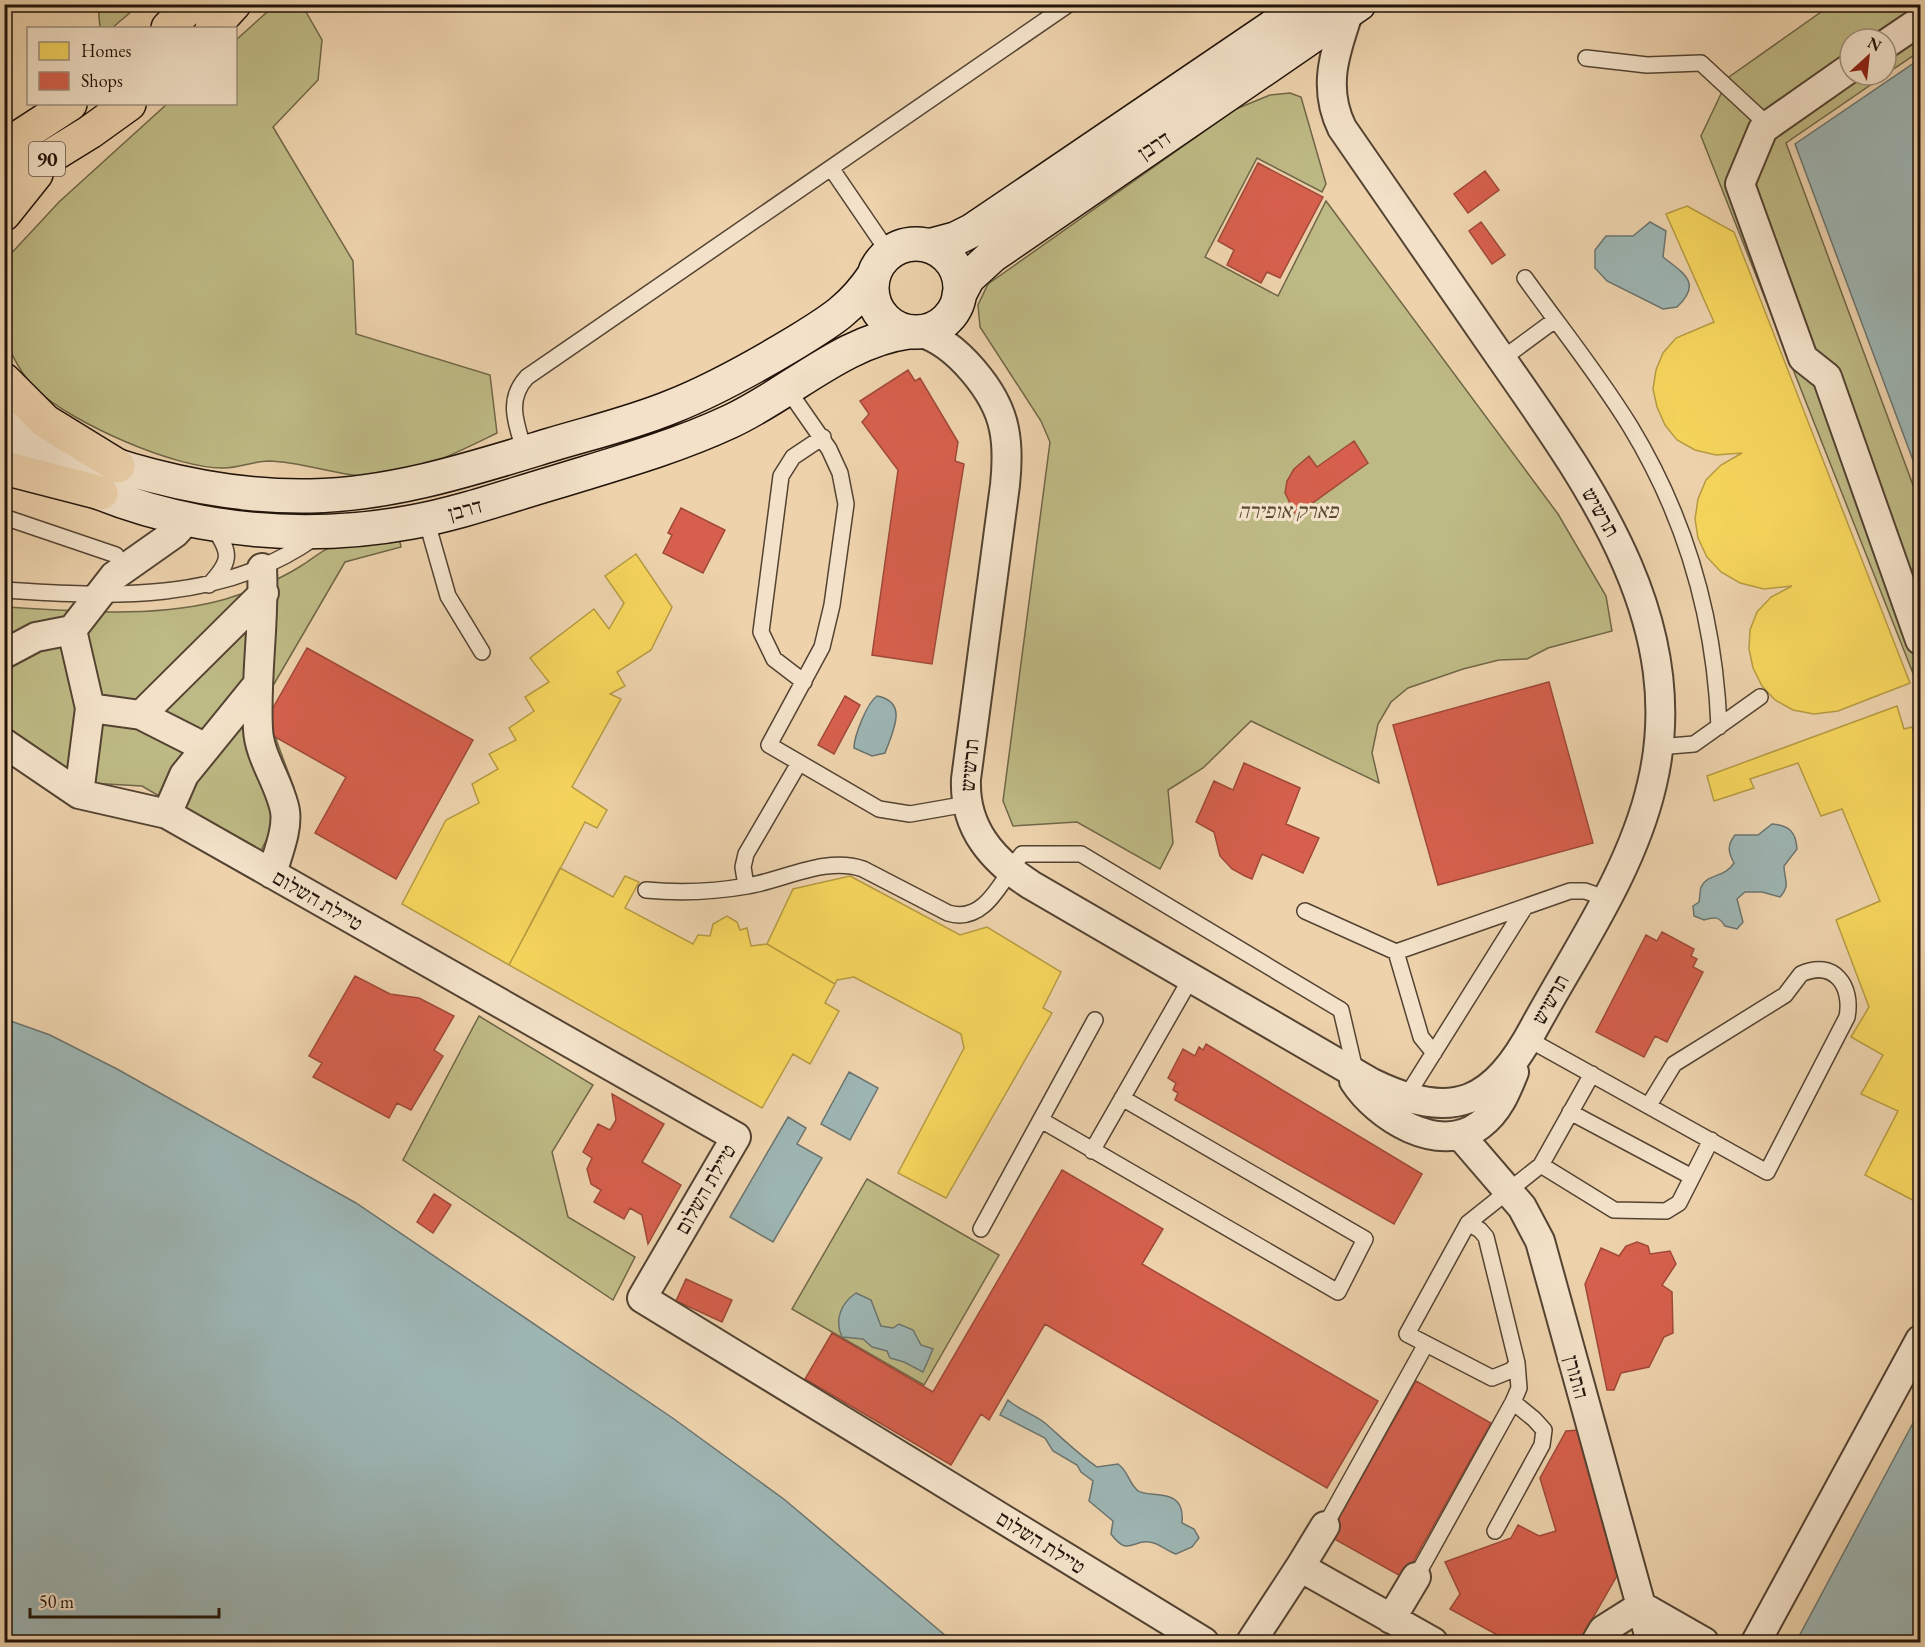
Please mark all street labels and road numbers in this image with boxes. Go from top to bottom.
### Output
street label: דרבן [1132,124,1176,166]
road number: 90 [29,142,65,176]
street label: תרשיש [1576,482,1626,542]
street label: דרבן [445,492,485,526]
street label: תרשיש [953,737,985,793]
street label: טיילת השלום [268,863,368,937]
street label: תרשיש [1525,969,1575,1029]
street label: טיילת השלום [668,1139,742,1239]
street label: התורן [1558,1352,1596,1402]
street label: טיילת השלום [991,1504,1091,1580]

